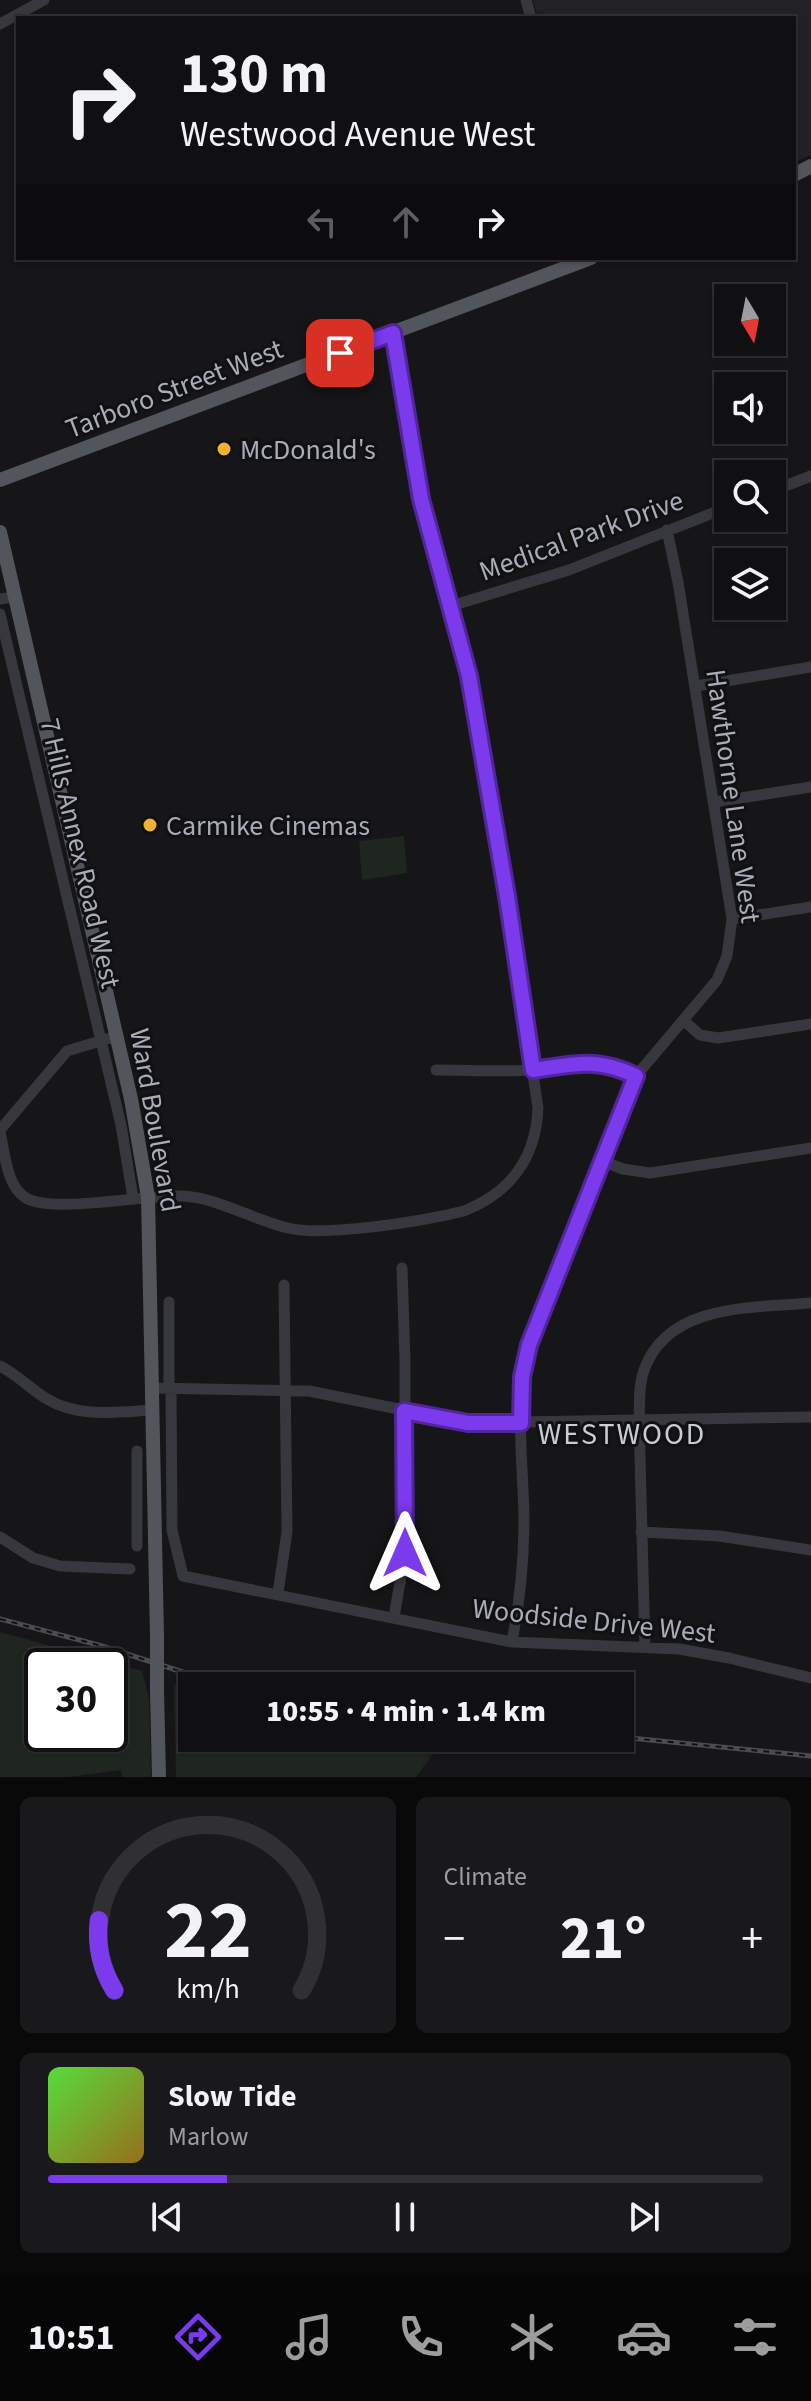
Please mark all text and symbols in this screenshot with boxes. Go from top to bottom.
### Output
text: 130 m [180,35,328,114]
icon: right [48,48,152,152]
text: Westwood Avenue West [180,109,535,160]
icon: left [300,200,344,244]
icon: ahead [384,200,428,244]
icon: right [468,200,512,244]
north arrow [714,284,786,356]
map controls [714,284,786,620]
pin [306,319,374,387]
street label: Tarboro Street West [60,329,289,449]
icon: arrive [318,331,362,375]
button: sound [714,372,786,444]
place label: McDonald's [240,430,376,470]
marker: McDonald's [215,440,233,458]
button: search [714,460,786,532]
street label: Medical Park Drive [474,480,689,591]
button: layers [714,548,786,620]
street label: Hawthorne Lane West [695,667,771,926]
street label: 7 Hills Annex Road West [29,714,131,993]
place label: Carmike Cinemas [166,806,370,846]
marker: Carmike Cinemas [141,816,159,834]
street label: Ward Boulevard [119,1025,191,1215]
district label: WESTWOOD [538,1413,706,1456]
position arrow [363,1511,447,1595]
street label: Woodside Drive West [470,1588,718,1654]
speed limit sign: 30 [24,1648,128,1752]
text: 10:55 · 4 min · 1.4 km [266,1690,546,1733]
text: Climate [444,1858,527,1895]
text: 22 [164,1872,252,1990]
text: 21° [560,1897,646,1982]
text: − [444,1908,465,1971]
text: + [741,1908,763,1971]
text: km/h [176,1969,239,2009]
text: Slow Tide [168,2075,297,2118]
text: Marlow [168,2118,248,2155]
icon: previous [145,2195,189,2239]
icon: pause [383,2195,427,2239]
icon: next [622,2195,666,2239]
icon: directions [170,2309,226,2365]
icon: music [281,2309,337,2365]
icon: phone [393,2309,449,2365]
icon: climate [504,2309,560,2365]
icon: car [616,2309,672,2365]
icon: filters [727,2309,783,2365]
text: 10:51 [28,2312,115,2363]

